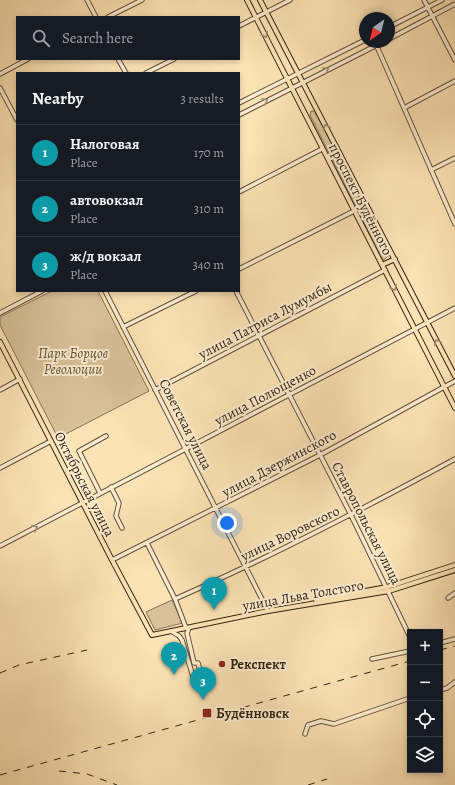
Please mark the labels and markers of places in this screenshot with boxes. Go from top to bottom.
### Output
pin: 1 [201,577,227,610]
pin: 2 [161,642,187,675]
place label: Рекспект [230,655,287,674]
marker: Рекспект [217,659,227,669]
pin: 3 [190,667,216,700]
place label: Будённовск [216,704,290,723]
marker: Будённовск [201,707,213,719]

